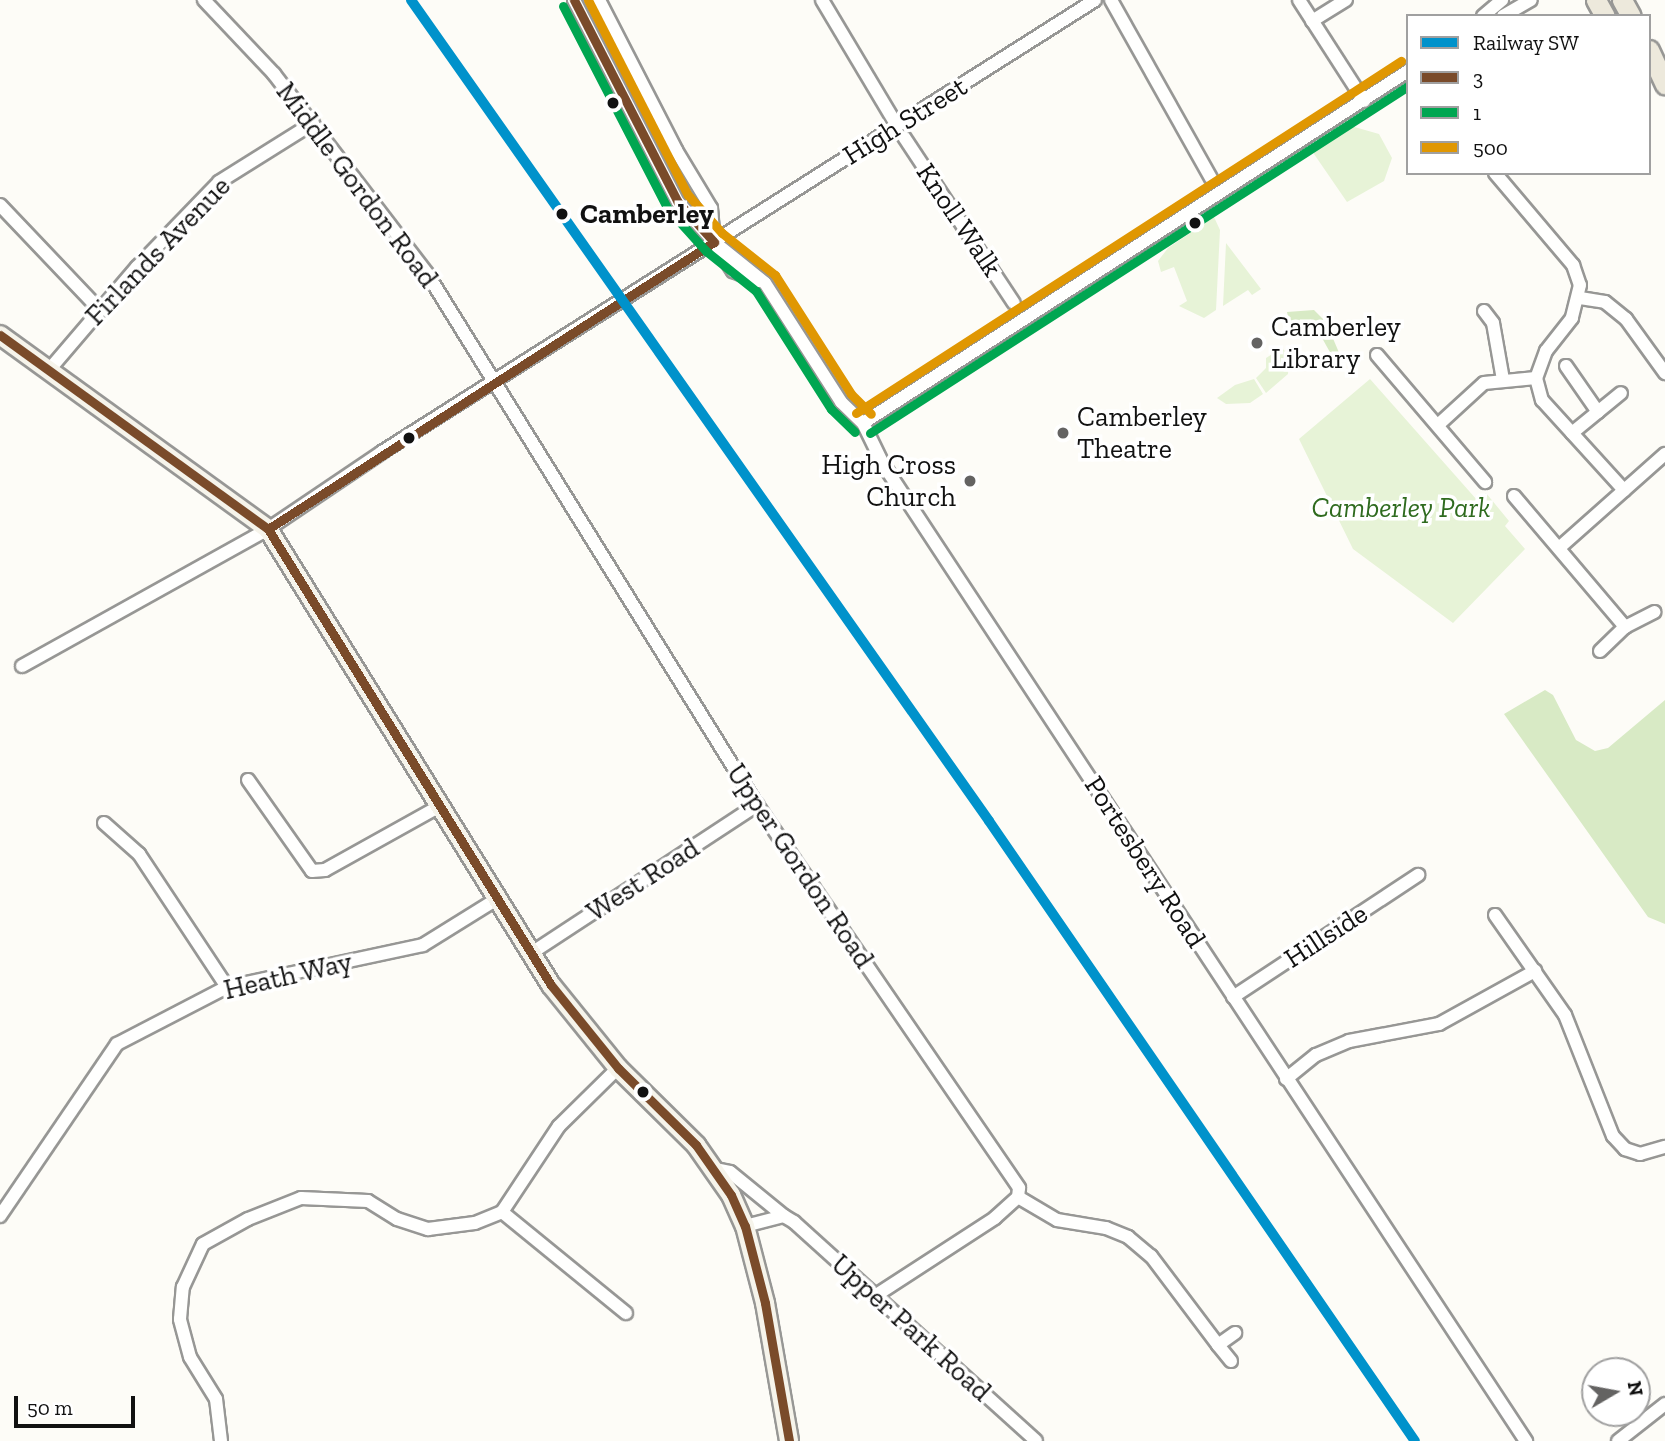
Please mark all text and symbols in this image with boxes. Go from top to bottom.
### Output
legend [1406,14,1651,175]
text: Railway SW [1473,30,1579,55]
text: 3 [1473,65,1483,90]
street label: High Street [837,70,973,172]
street label: Middle Gordon Road [269,76,445,294]
unlabelled marker [606,96,620,110]
text: 1 [1473,100,1481,125]
text: 500 [1473,135,1508,160]
street label: Knoll Walk [909,157,1009,283]
street label: Firlands Avenue [78,169,238,333]
place label: Camberley [580,197,714,231]
marker: Camberley [551,203,573,225]
unlabelled marker [1188,216,1202,230]
place label: Camberley Library [1271,310,1401,376]
marker: Camberley Library [1249,335,1265,351]
place label: Camberley Theatre [1077,400,1207,466]
marker: Camberley Theatre [1055,425,1071,441]
unlabelled marker [402,431,416,445]
place label: High Cross Church [821,448,956,514]
marker: High Cross Church [962,473,978,489]
park label: Camberley Park [1311,491,1491,525]
street label: Upper Gordon Road [719,757,881,975]
street label: Portesbery Road [1077,770,1213,954]
street label: West Road [580,831,706,929]
street label: Hillside [1278,897,1374,975]
street label: Heath Way [220,945,356,1007]
unlabelled marker [636,1085,650,1099]
street label: Upper Park Road [824,1247,998,1409]
north arrow [1581,1357,1651,1427]
text: N [1623,1379,1648,1398]
scale bar [18,1382,138,1426]
text: 50 m [27,1395,73,1420]

